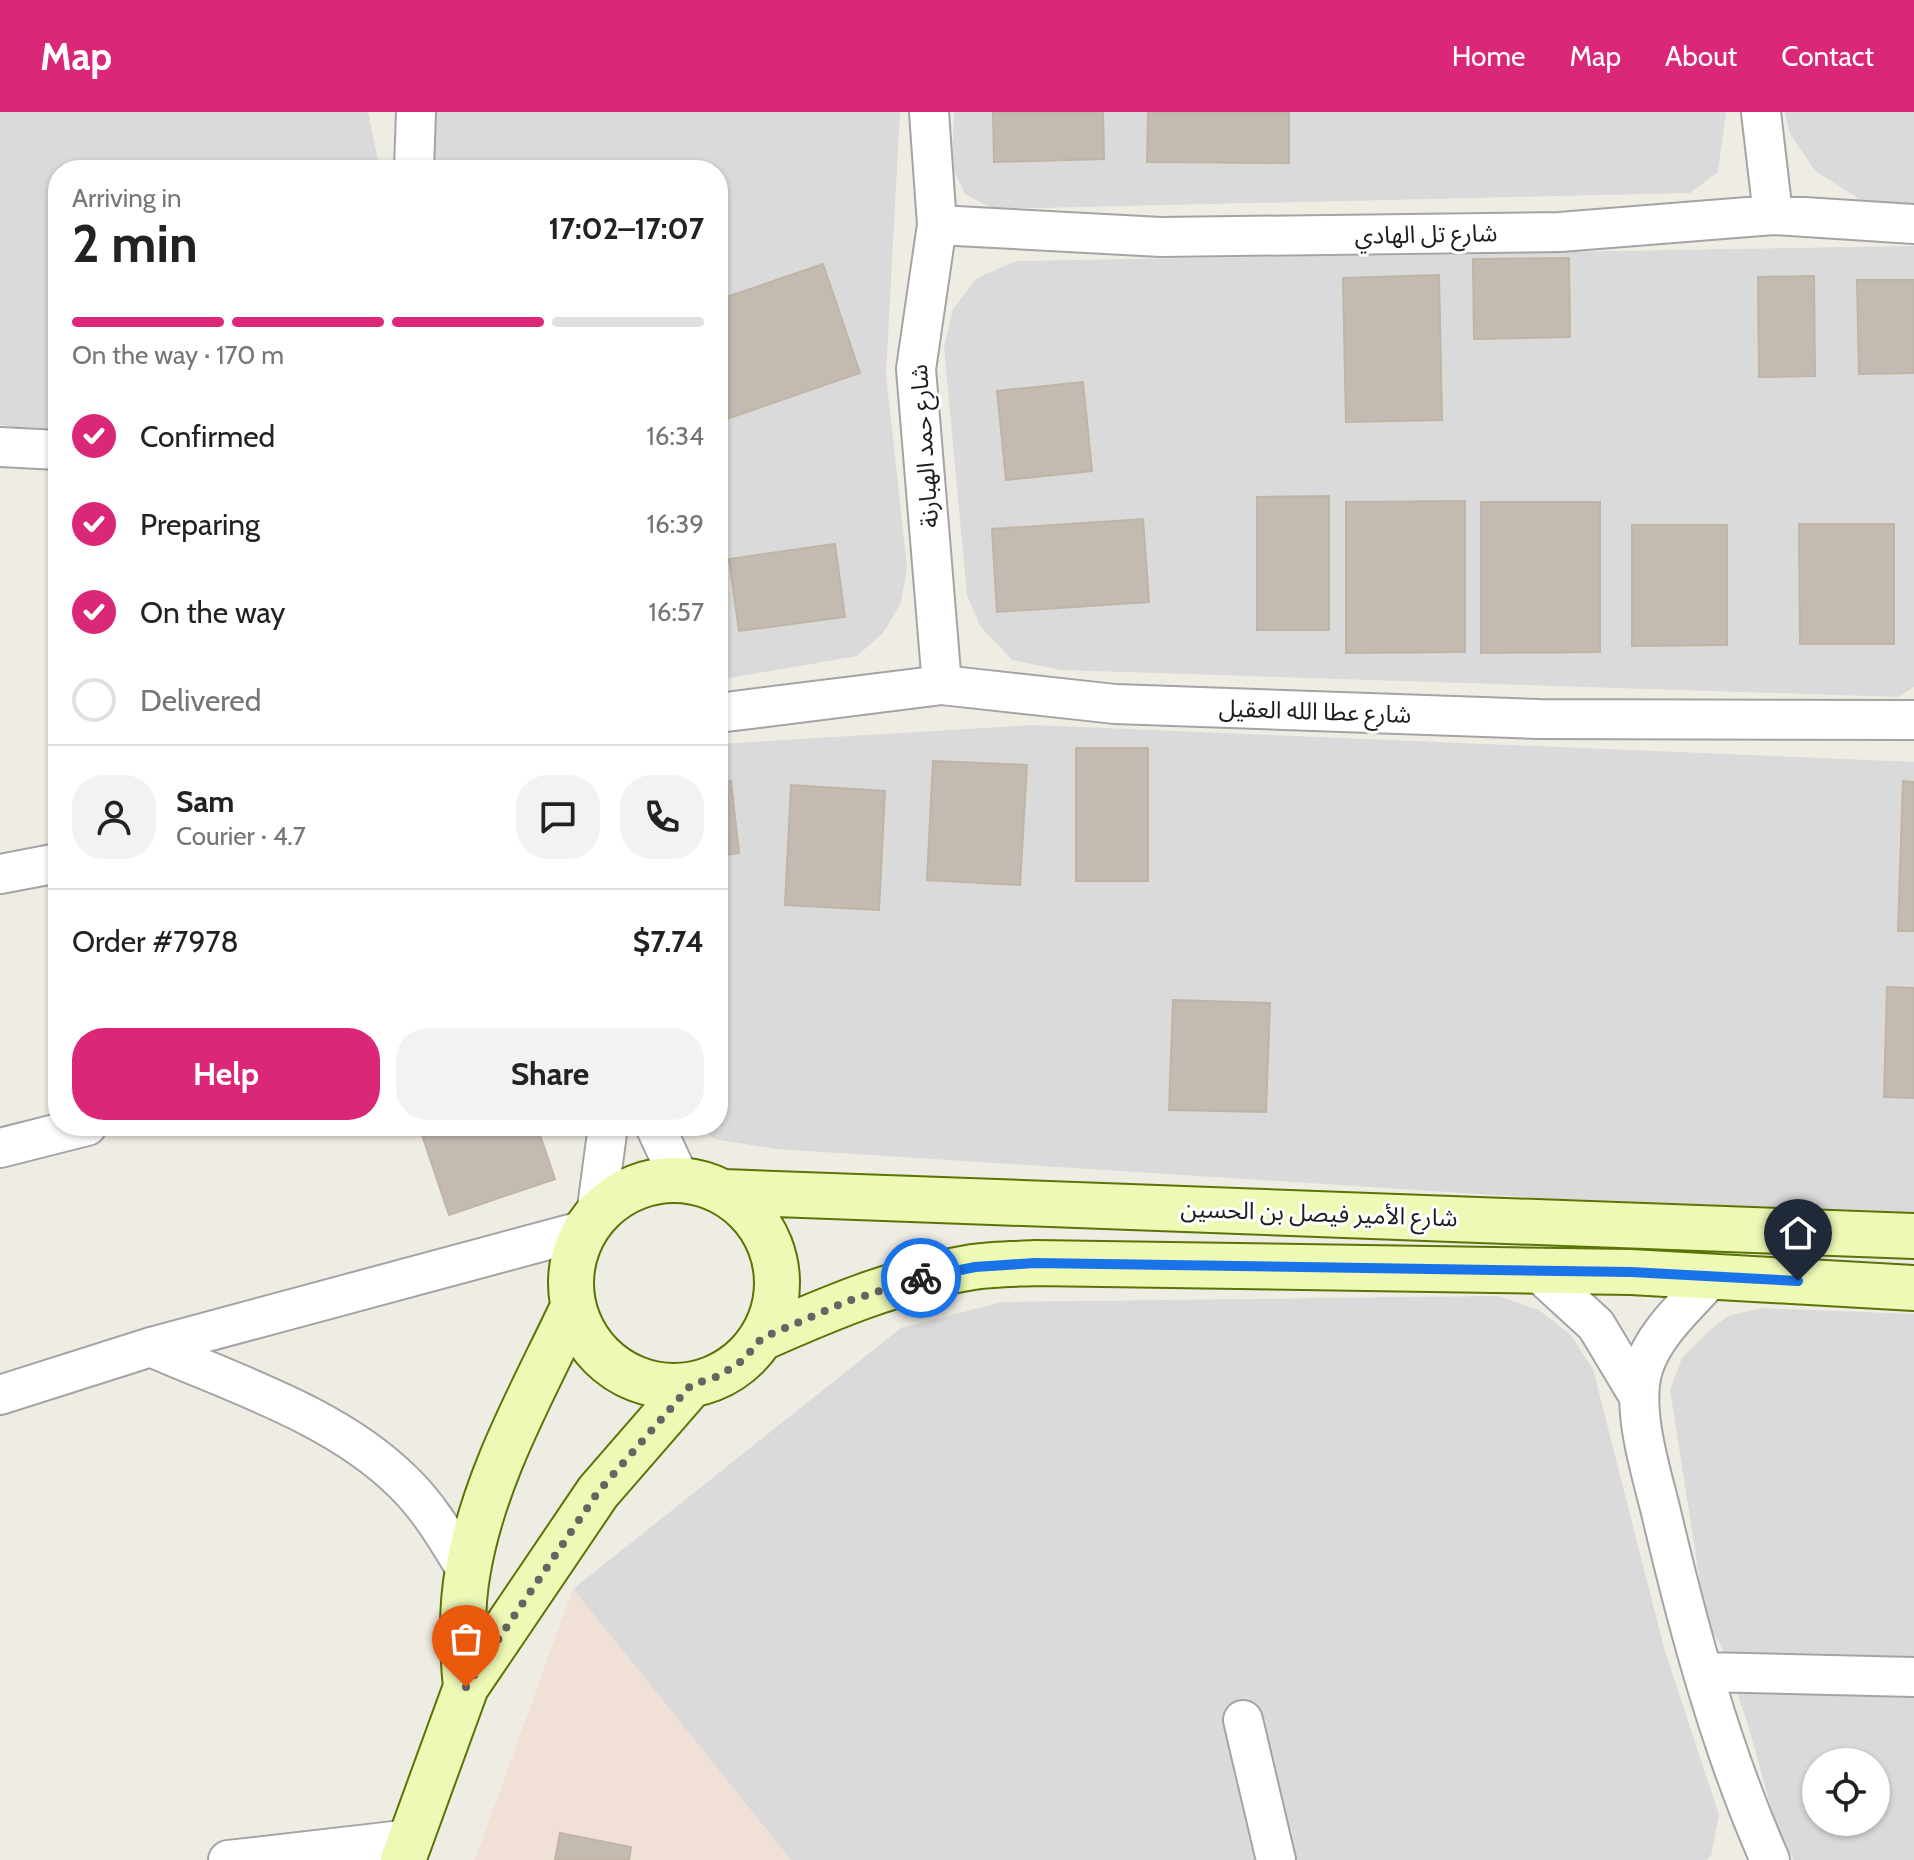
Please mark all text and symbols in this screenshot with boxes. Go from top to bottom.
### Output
text: Map [40,33,112,80]
text: Home [1452,39,1525,73]
text: Map [1569,39,1621,73]
text: About [1665,39,1737,73]
text: Contact [1781,39,1874,73]
text: Arriving in [72,182,182,214]
text: 17:02–17:07 [549,210,704,247]
text: 2 min [72,212,198,275]
street label: شارع تل الهادي [1354,218,1498,254]
text: On the way · 170 m [72,339,284,371]
street label: شارع حمد الهبارنة [904,363,947,529]
icon: check [72,414,116,458]
text: Confirmed [140,418,275,455]
text: 16:34 [646,420,704,452]
icon: check [72,502,116,546]
text: Preparing [140,506,260,543]
text: 16:39 [647,508,704,540]
icon: check [72,590,116,634]
text: On the way [140,594,285,631]
text: 16:57 [648,596,704,628]
text: Delivered [140,682,261,719]
street label: شارع عطا الله العقيل [1218,693,1412,732]
button: person [72,775,156,859]
button: chat [516,775,600,859]
button: phone [620,775,704,859]
text: Sam [176,783,234,820]
text: Courier · 4.7 [176,820,306,852]
text: Order #7978 [72,923,239,960]
text: $7.74 [633,923,704,960]
button: Help [72,1028,380,1120]
button: Share [396,1028,704,1120]
street label: شارع الأمير فيصل بن الحسين [1180,1194,1458,1235]
pin [1764,1199,1832,1281]
icon: home [1776,1211,1820,1255]
courier [881,1238,961,1318]
icon: bike [899,1256,943,1300]
pin [432,1605,500,1687]
icon: bag [444,1617,488,1661]
map controls [1802,1748,1890,1836]
button: locate [1802,1748,1890,1836]

